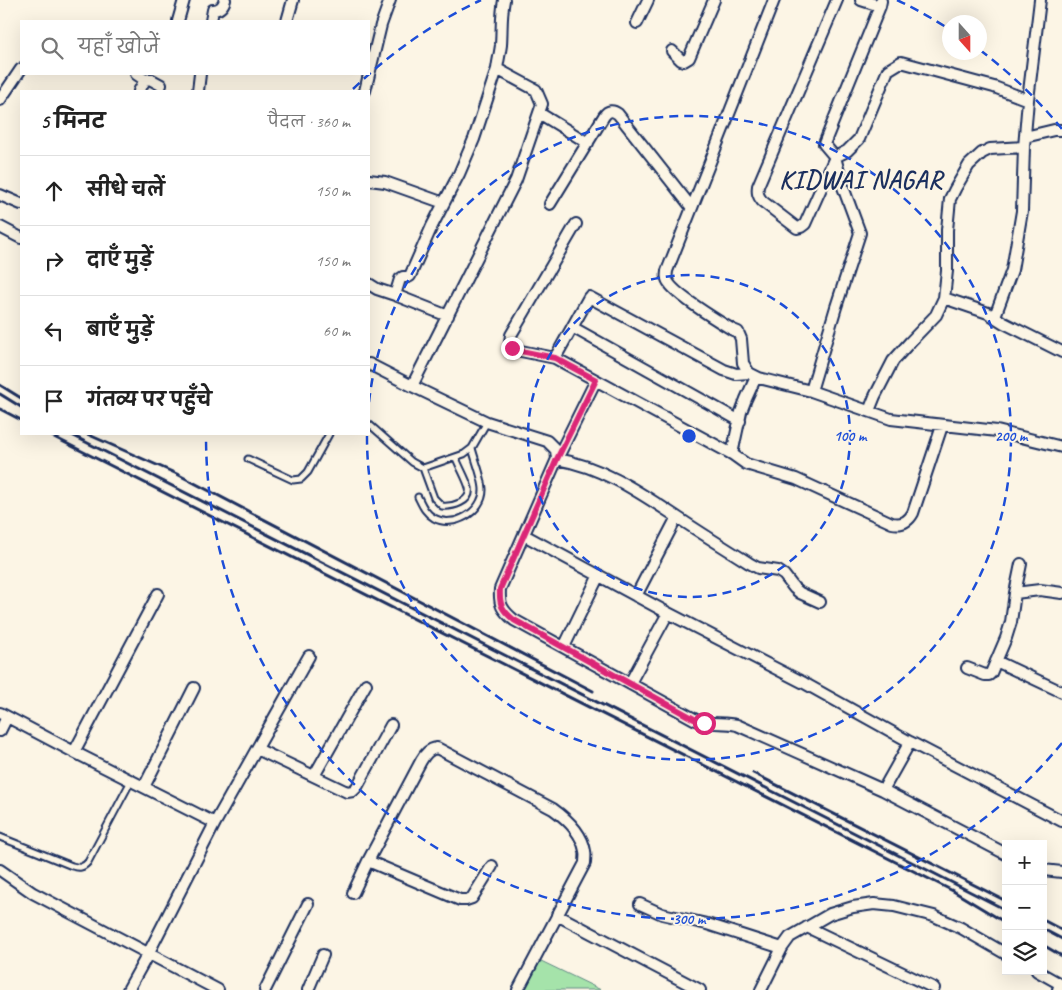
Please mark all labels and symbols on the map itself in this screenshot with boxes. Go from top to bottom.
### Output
north arrow [942,15,987,60]
district label: KIDWAI NAGAR [779,164,945,196]
route end [501,337,524,360]
centre of rings [680,427,698,445]
text: 100 m [834,427,868,446]
text: 200 m [995,427,1029,446]
route start [693,712,716,735]
text: 300 m [673,910,707,929]

